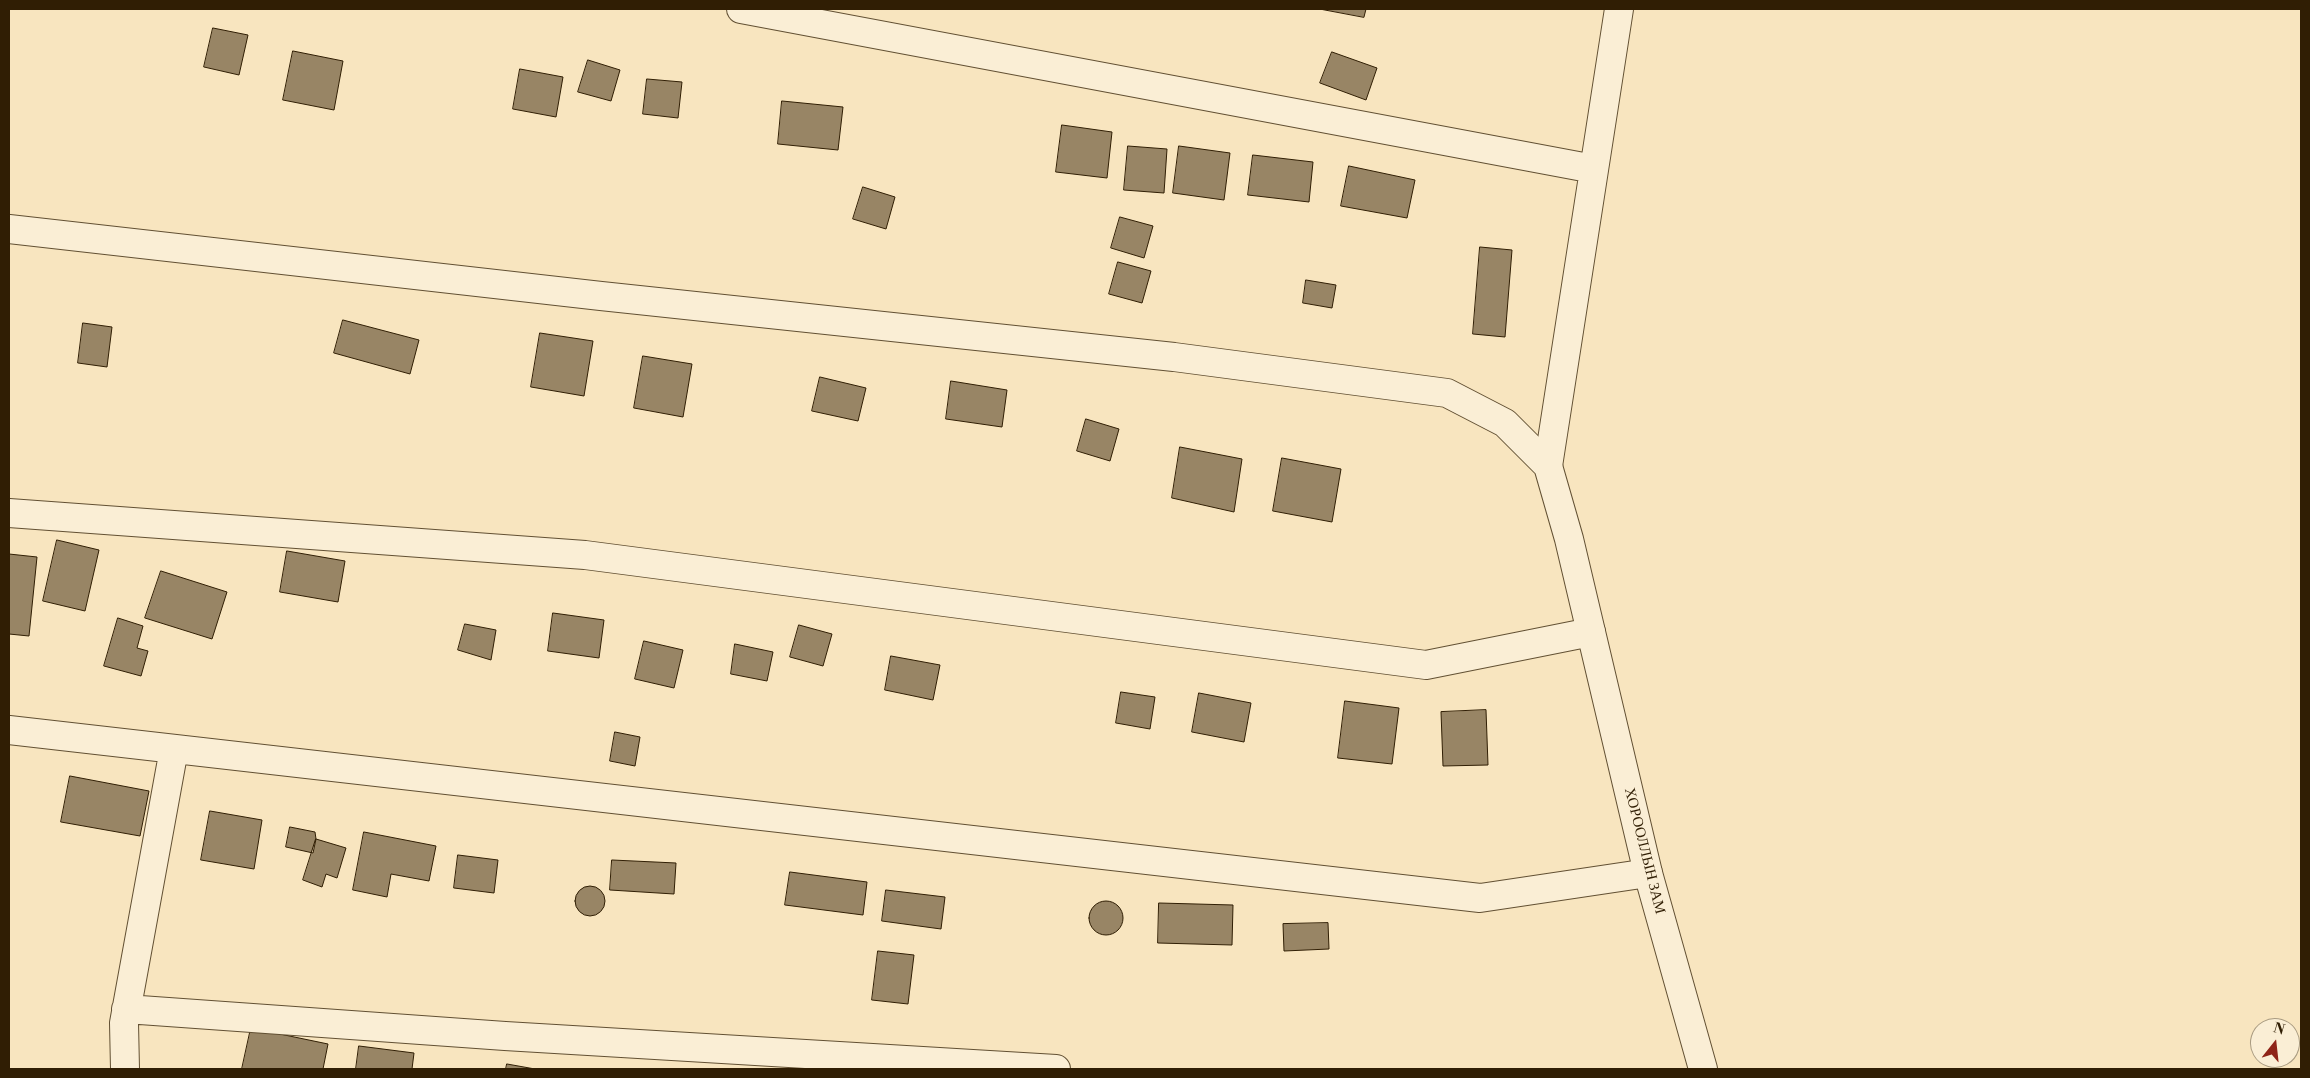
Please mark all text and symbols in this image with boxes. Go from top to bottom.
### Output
street label: ХОРООЛЛЫН ЗАМ [1620,786,1668,916]
north arrow [2250,1018,2300,1068]
text: N [2271,1019,2287,1040]

